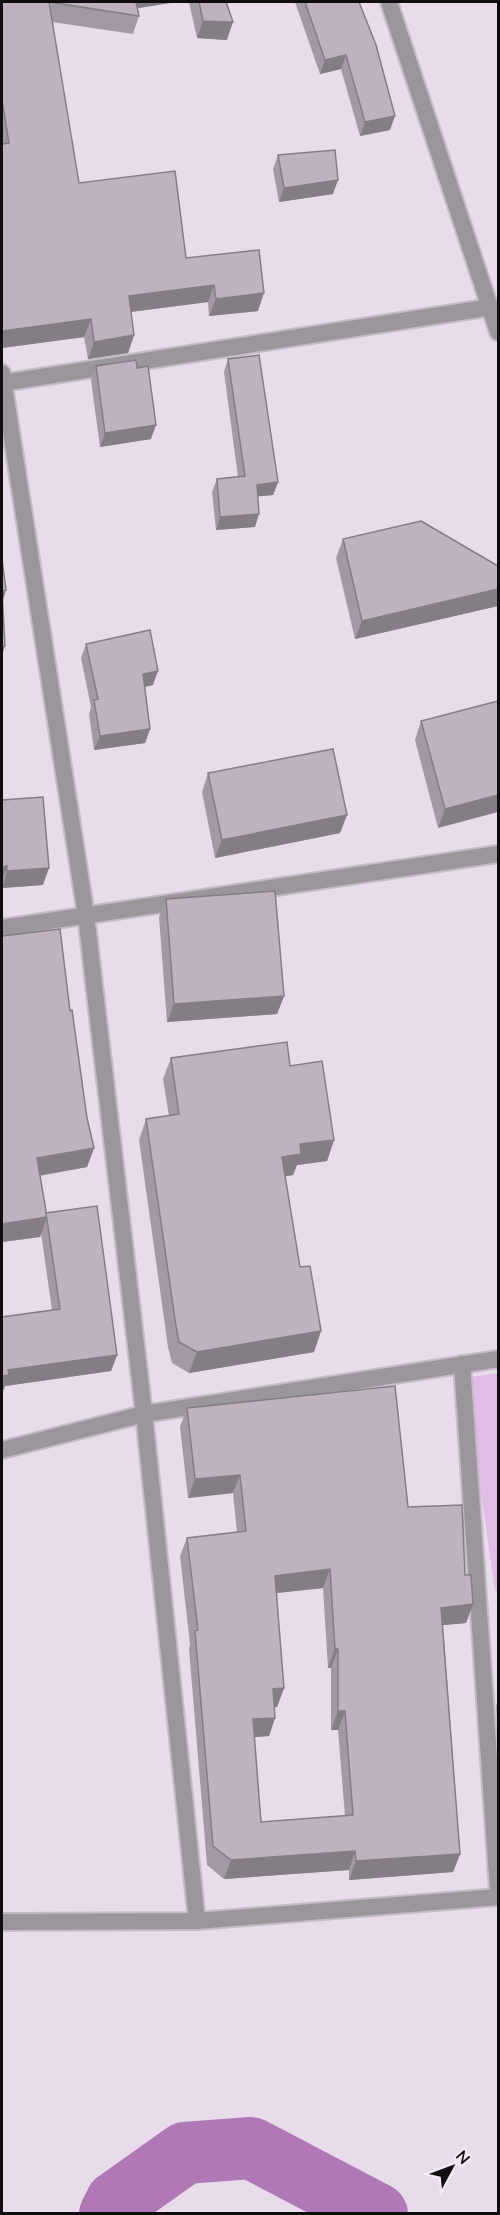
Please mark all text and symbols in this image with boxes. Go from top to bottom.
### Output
north arrow [422,2137,482,2197]
text: N [450,2146,475,2170]

